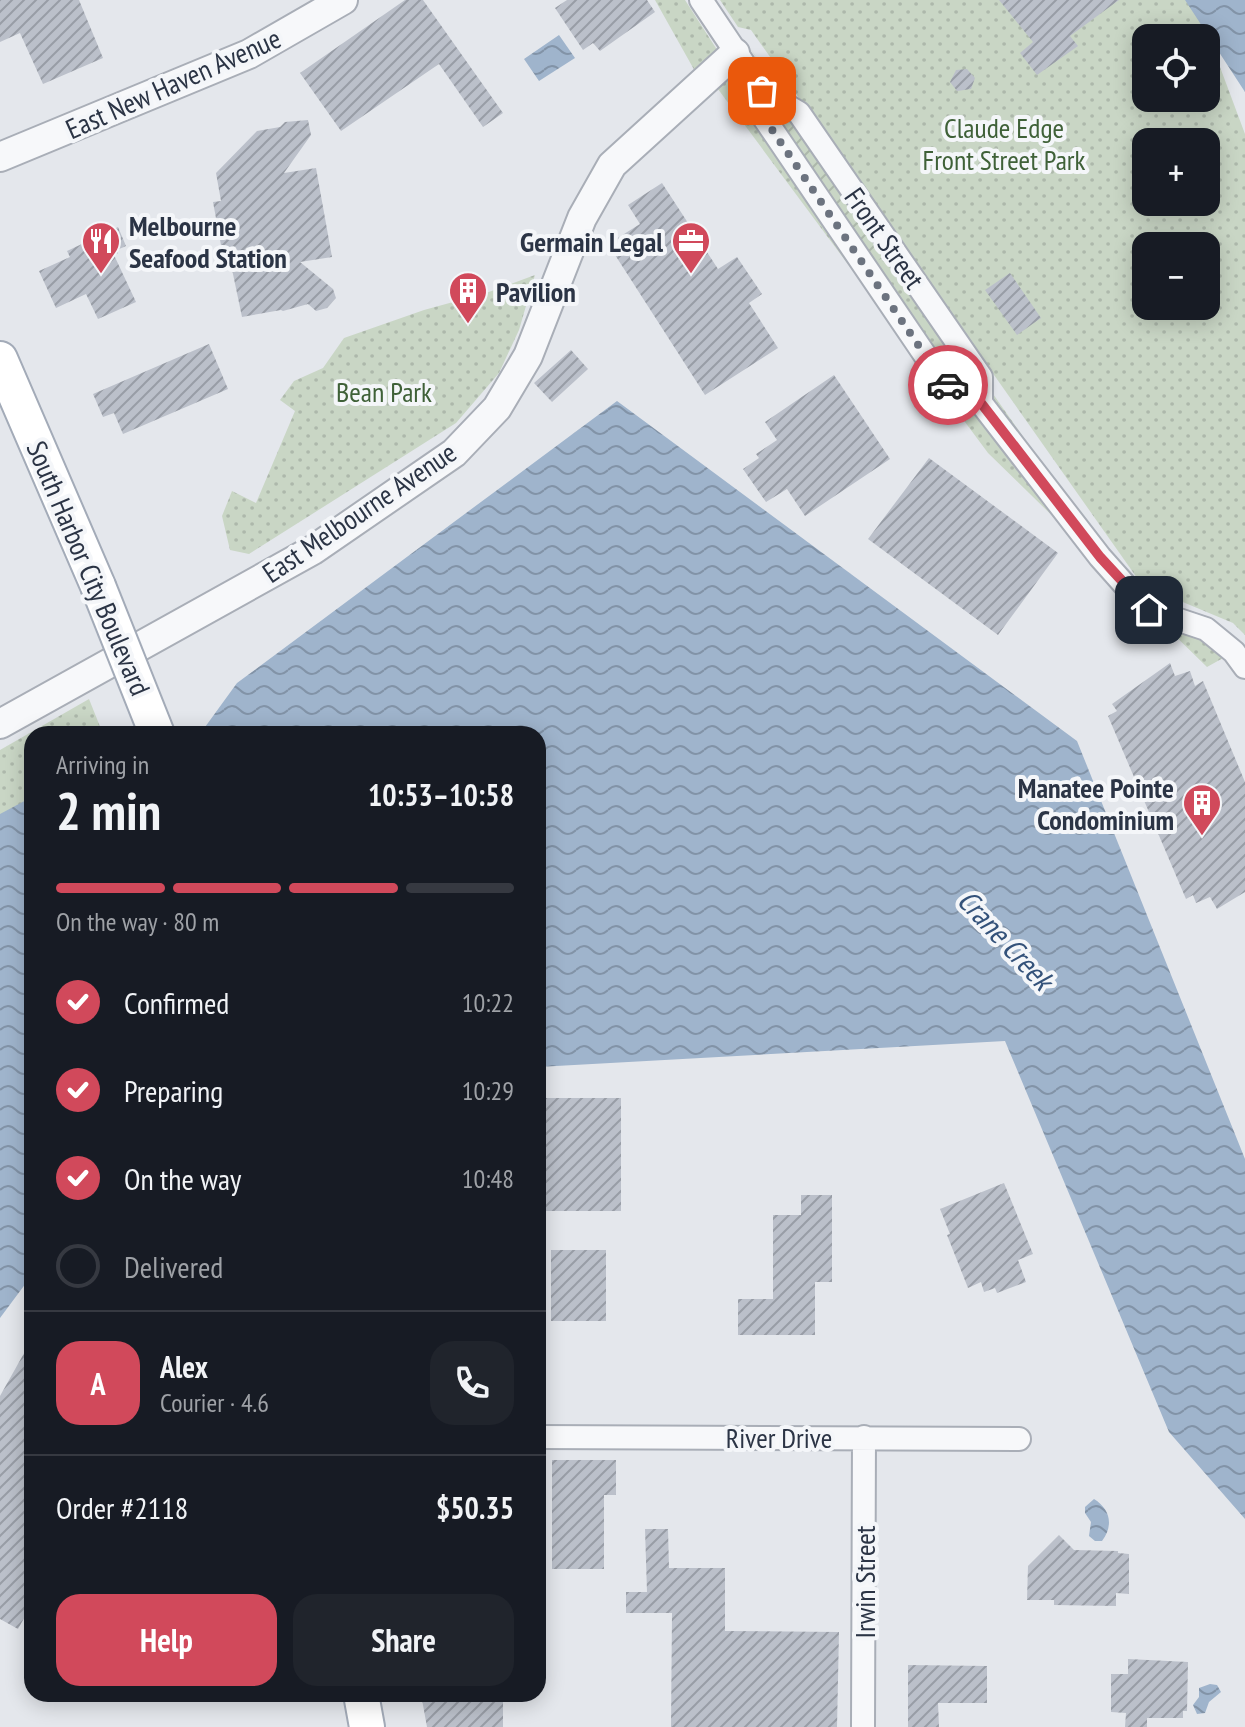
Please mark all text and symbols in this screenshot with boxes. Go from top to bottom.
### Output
street label: East New Haven Avenue [60,19,286,147]
map controls [1132,24,1220,320]
button: locate [1132,24,1220,112]
pin [728,57,796,125]
icon: bag [740,69,784,113]
park label: Claude Edge Front Street Park [923,109,1086,178]
button: + [1132,128,1220,216]
street label: Front Street [837,180,933,296]
place label: Melbourne Seafood Station [129,207,287,276]
restaurant icon: Melbourne Seafood Station [80,220,122,275]
office icon: Germain Legal [670,220,712,275]
place label: Germain Legal [520,223,663,260]
button: − [1132,232,1220,320]
building icon: Pavilion [447,270,489,325]
place label: Pavilion [496,273,576,310]
courier [908,345,988,425]
icon: car [926,363,970,407]
park label: Bean Park [336,373,432,410]
street label: East Melbourne Avenue [255,433,463,591]
street label: South Harbor City Boulevard [19,435,159,701]
pin [1115,576,1183,644]
icon: home [1127,588,1171,632]
text: Arriving in [56,748,149,781]
place label: Manatee Pointe Condominium [1018,769,1174,838]
text: 10:53–10:58 [368,775,514,814]
text: 2 min [56,777,161,844]
building icon: Manatee Pointe Condominium [1181,782,1223,837]
water label: Crane Creek [950,881,1065,1000]
text: On the way · 80 m [56,905,219,938]
icon: check [56,980,100,1024]
text: Confirmed [124,983,229,1022]
text: 10:22 [462,986,514,1019]
icon: check [56,1068,100,1112]
text: Preparing [124,1071,223,1110]
text: 10:29 [462,1074,514,1107]
icon: check [56,1156,100,1200]
text: On the way [124,1159,241,1198]
text: 10:48 [462,1162,514,1195]
text: Delivered [124,1247,223,1286]
button: phone [430,1341,514,1425]
text: Alex [160,1347,208,1386]
text: A [90,1364,106,1403]
text: Courier · 4.6 [160,1386,269,1419]
street label: River Drive [726,1419,832,1456]
text: Order #2118 [56,1488,188,1527]
text: $50.35 [436,1488,514,1527]
street label: Irwin Street [846,1525,883,1638]
button: Help [56,1594,277,1686]
button: Share [293,1594,514,1686]

